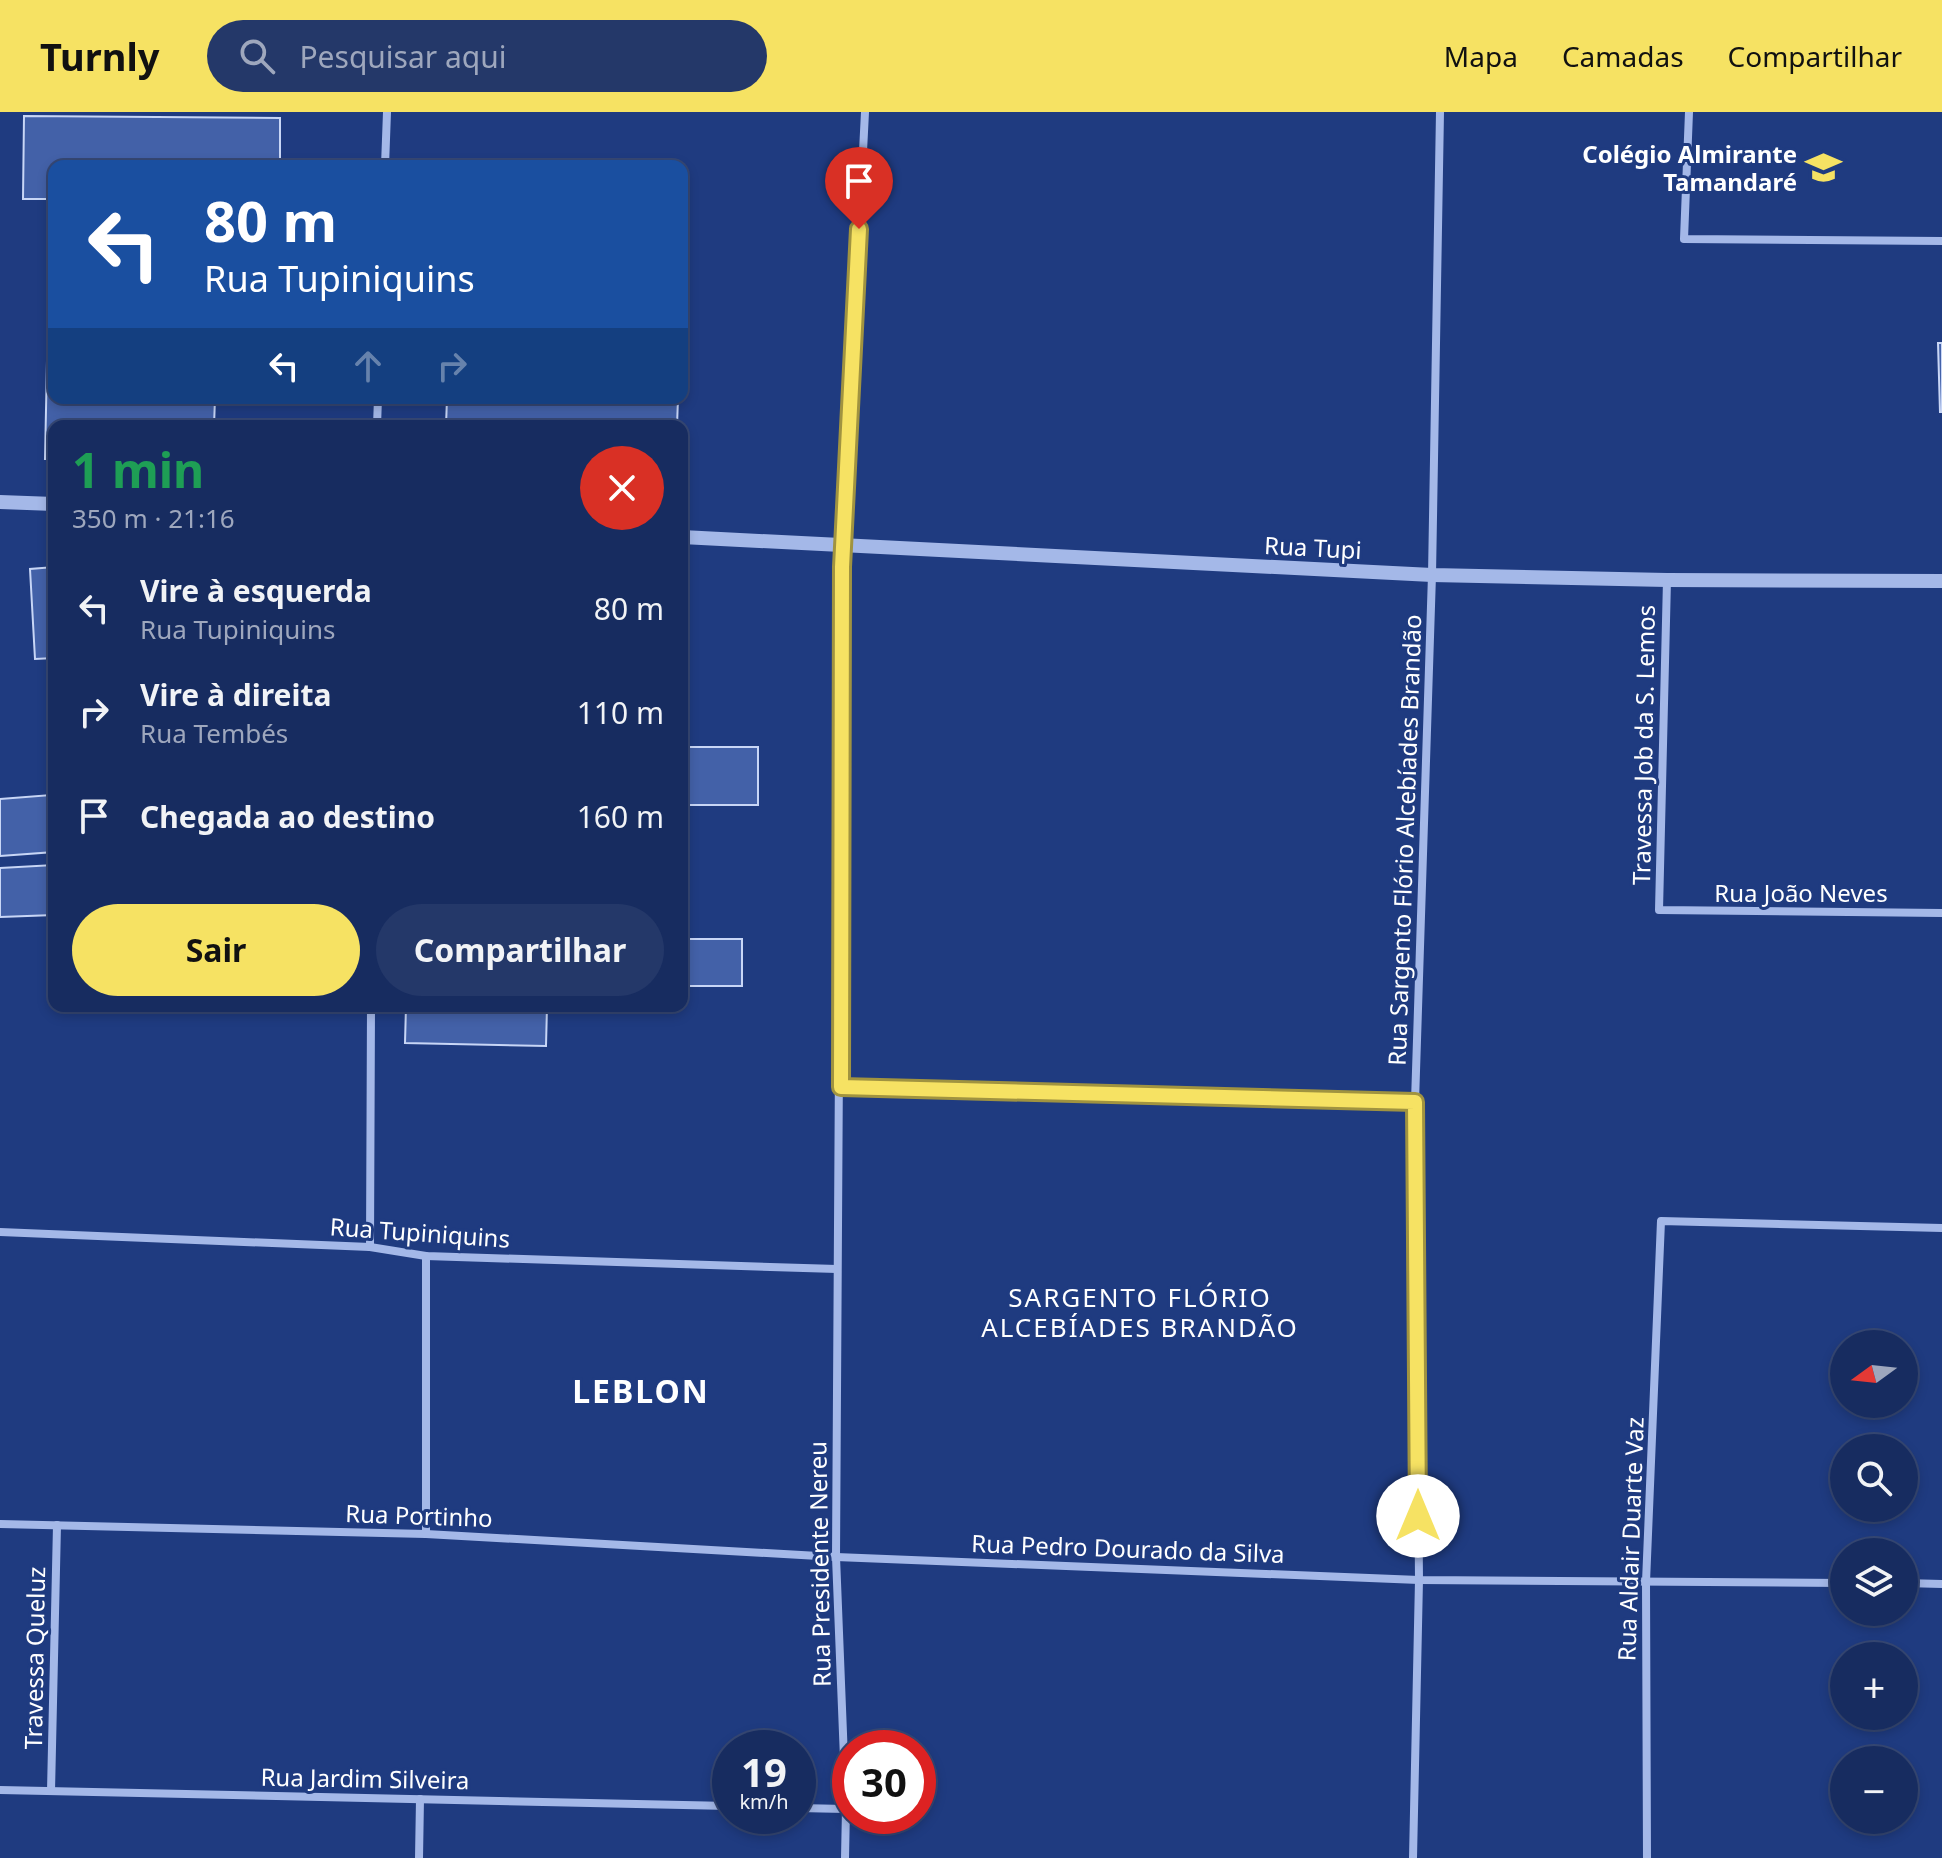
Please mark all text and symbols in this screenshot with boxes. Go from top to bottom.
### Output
search box [207,20,767,92]
text: Turnly [40,30,159,82]
icon: search [235,34,279,78]
text: Pesquisar aqui [299,36,507,77]
text: Mapa [1444,37,1518,75]
text: Camadas [1562,37,1684,75]
text: Compartilhar [1728,37,1902,75]
place label: Colégio Almirante Tamandaré [1582,137,1797,198]
pin [825,147,893,229]
school or university icon: Colégio Almirante Tamandaré [1804,148,1842,186]
icon: arrive [837,159,881,203]
text: 80 m [204,182,337,258]
icon: left [72,192,176,296]
text: Rua Tupiniquins [204,254,475,303]
icon: left [262,344,306,388]
icon: ahead [346,344,390,388]
icon: right [430,344,474,388]
text: 1 min [72,437,204,502]
button: close [580,446,664,530]
text: 350 m · 21:16 [72,500,235,536]
street label: Rua Tupi [1264,528,1362,566]
text: Vire à esquerda [140,570,372,611]
icon: left [72,586,116,630]
text: 80 m [594,588,664,629]
street label: Travessa Job da S. Lemos [1624,605,1662,885]
text: Rua Tupiniquins [140,611,336,647]
street label: Rua Sargento Flório Alcebíades Brandão [1380,614,1428,1066]
text: Vire à direita [140,674,331,715]
icon: right [72,690,116,734]
text: 110 m [577,692,664,733]
text: Rua Tembés [140,715,288,751]
icon: arrive [72,794,116,838]
text: Chegada ao destino [140,796,435,837]
text: 160 m [577,796,664,837]
street label: Rua João Neves [1714,876,1888,909]
button: Sair [72,904,360,996]
button: Compartilhar [376,904,664,996]
street label: Rua Tupiniquins [329,1209,511,1255]
district label: SARGENTO FLÓRIO ALCEBÍADES BRANDÃO [981,1279,1299,1345]
north arrow [1830,1330,1918,1418]
map controls [1830,1330,1918,1834]
district label: LEBLON [572,1369,710,1412]
street label: Rua Aldair Duarte Vaz [1609,1416,1651,1662]
button: search [1830,1434,1918,1522]
street label: Rua Presidente Nereu [800,1441,838,1687]
position arrow [1376,1474,1460,1558]
street label: Rua Portinho [345,1496,493,1534]
street label: Rua Pedro Dourado da Silva [971,1526,1285,1570]
button: layers [1830,1538,1918,1626]
street label: Travessa Queluz [16,1566,52,1750]
button: + [1830,1642,1918,1730]
speed limit sign: 30 [832,1730,936,1834]
text: 19 [741,1744,787,1799]
button: − [1830,1746,1918,1834]
street label: Rua Jardim Silveira [260,1760,470,1796]
text: km/h [739,1788,789,1815]

